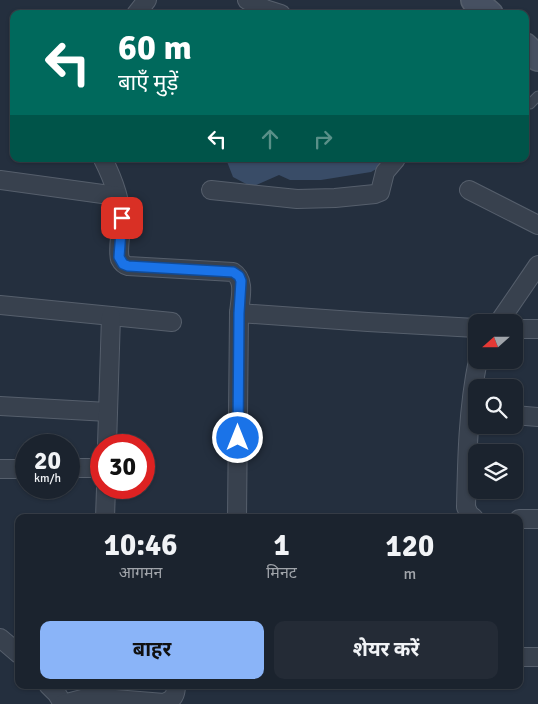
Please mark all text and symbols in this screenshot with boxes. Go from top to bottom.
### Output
text: 60 m [118,26,192,69]
icon: left [35,30,100,95]
text: बाएँ मुड़ें [118,69,178,96]
icon: left [203,125,231,153]
icon: ahead [256,125,284,153]
icon: right [309,125,337,153]
pin [101,197,143,239]
icon: arrive [108,204,136,232]
north arrow [468,314,522,369]
map controls [468,314,523,499]
button: search [468,379,523,434]
position arrow [211,411,263,463]
speed limit sign: 30 [90,434,155,499]
button: layers [468,444,523,499]
text: 20 [34,445,61,476]
text: km/h [34,471,61,486]
text: 10:46 [104,527,177,564]
text: 1 [273,527,290,564]
text: 120 [386,528,434,565]
text: आगमन [119,563,162,583]
text: मिनट [266,563,297,583]
text: m [404,564,416,584]
button: बाहर [40,621,264,679]
button: शेयर करें [274,621,498,679]

